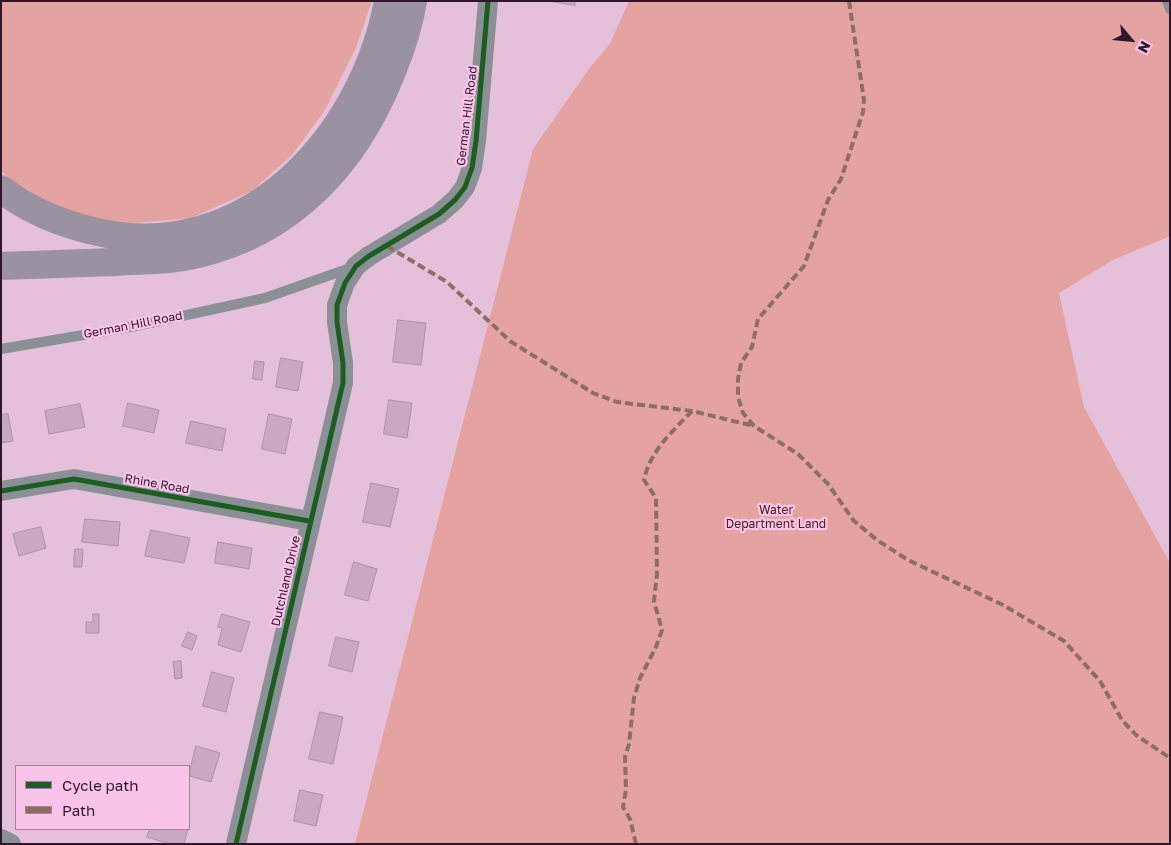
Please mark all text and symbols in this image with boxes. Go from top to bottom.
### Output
north arrow [1106,15,1156,65]
text: N [1135,39,1155,56]
street label: German Hill Road [454,65,480,167]
street label: German Hill Road [82,308,184,342]
street label: Rhine Road [123,471,191,497]
park label: Water Department Land [726,503,826,531]
street label: Dutchland Drive [269,534,303,628]
legend [15,765,190,830]
text: Cycle path [62,776,138,794]
text: Path [62,801,95,819]

